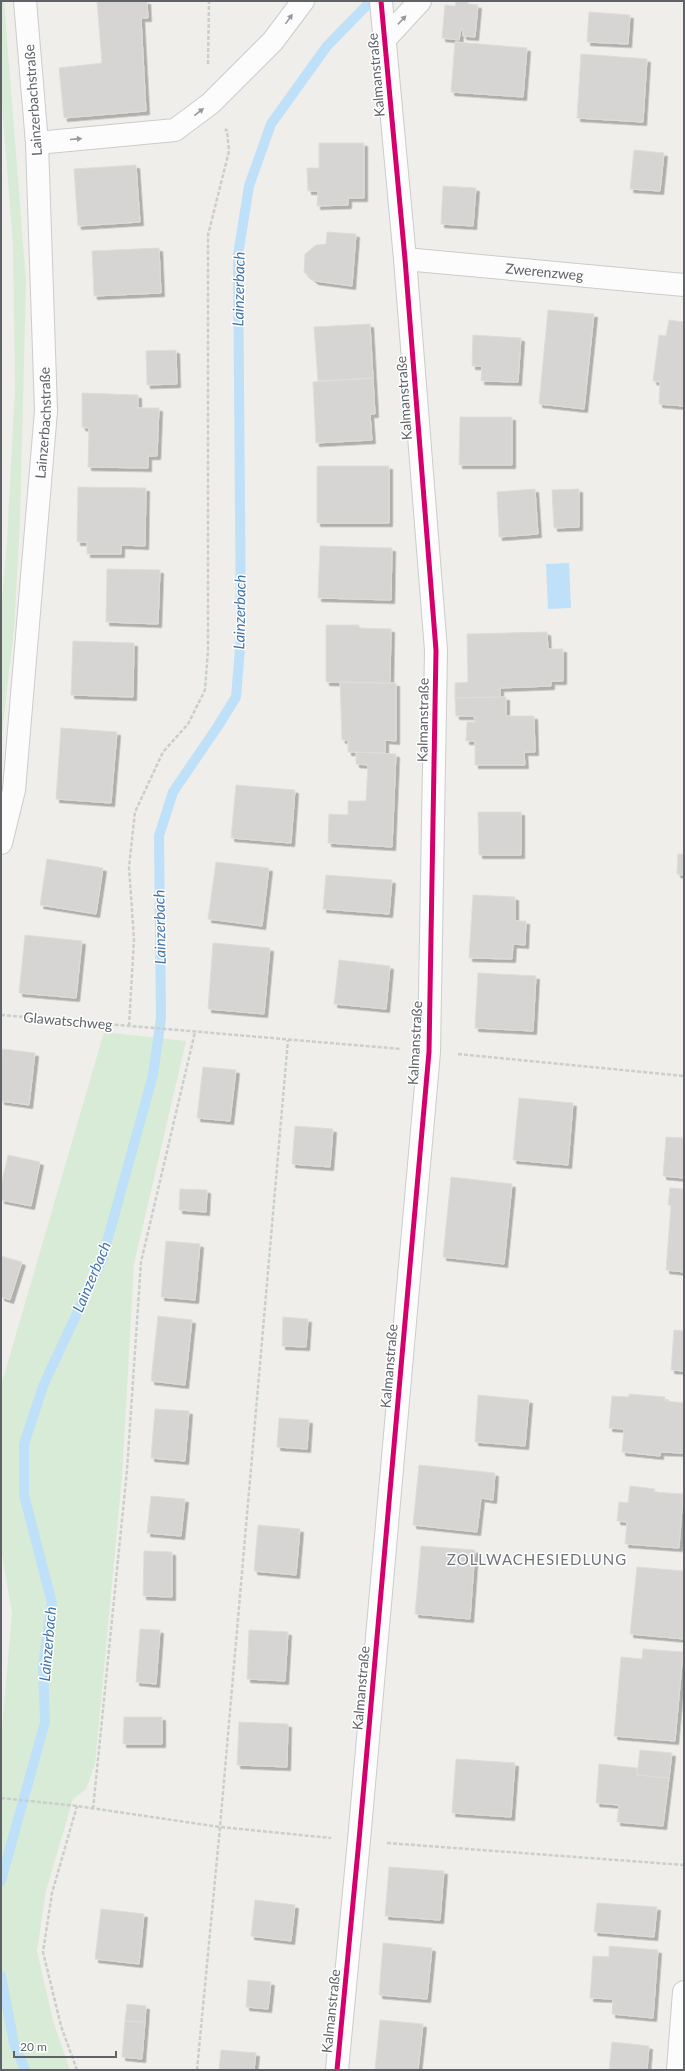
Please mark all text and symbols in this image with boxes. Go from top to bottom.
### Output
one-way arrow [285,14,293,24]
one-way arrow [397,15,407,25]
street label: Kalmanstraße [363,32,388,118]
street label: Lainzerbachstraße [20,44,45,156]
one-way arrow [194,107,205,116]
one-way arrow [70,136,82,143]
water label: Lainzerbach [228,251,248,327]
street label: Zwerenzweg [505,259,584,284]
street label: Kalmanstraße [392,355,415,441]
street label: Lainzerbachstraße [31,367,54,479]
water label: Lainzerbach [229,574,249,650]
street label: Kalmanstraße [413,678,432,762]
water label: Lainzerbach [149,889,169,965]
street label: Kalmanstraße [404,1000,425,1086]
street label: Glawatschweg [23,1008,113,1033]
water label: Lainzerbach [68,1239,114,1315]
street label: Kalmanstraße [376,1323,401,1409]
district label: ZOLLWACHESIEDLUNG [447,1550,627,1568]
water label: Lainzerbach [35,1606,59,1682]
street label: Kalmanstraße [348,1645,373,1731]
street label: Kalmanstraße [318,1968,343,2054]
scale bar [14,2033,116,2059]
text: 20 m [20,2039,47,2054]

